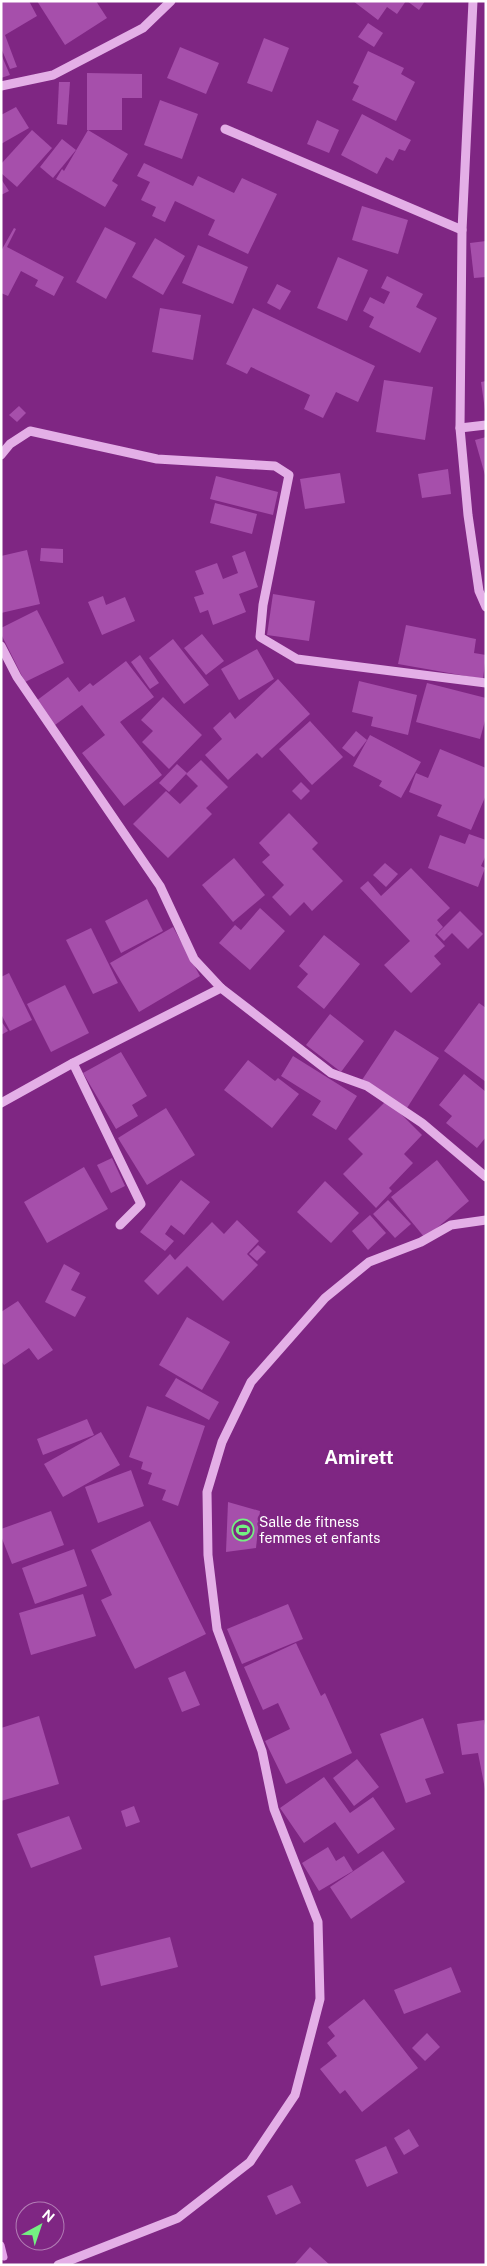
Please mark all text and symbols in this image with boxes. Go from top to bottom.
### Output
district label: Amirett [324,1446,394,1468]
place label: Salle de fitness femmes et enfants [259,1514,380,1546]
sports icon: Salle de fitness femmes et enfants [231,1518,255,1542]
north arrow [15,2201,65,2251]
text: N [39,2206,58,2226]

